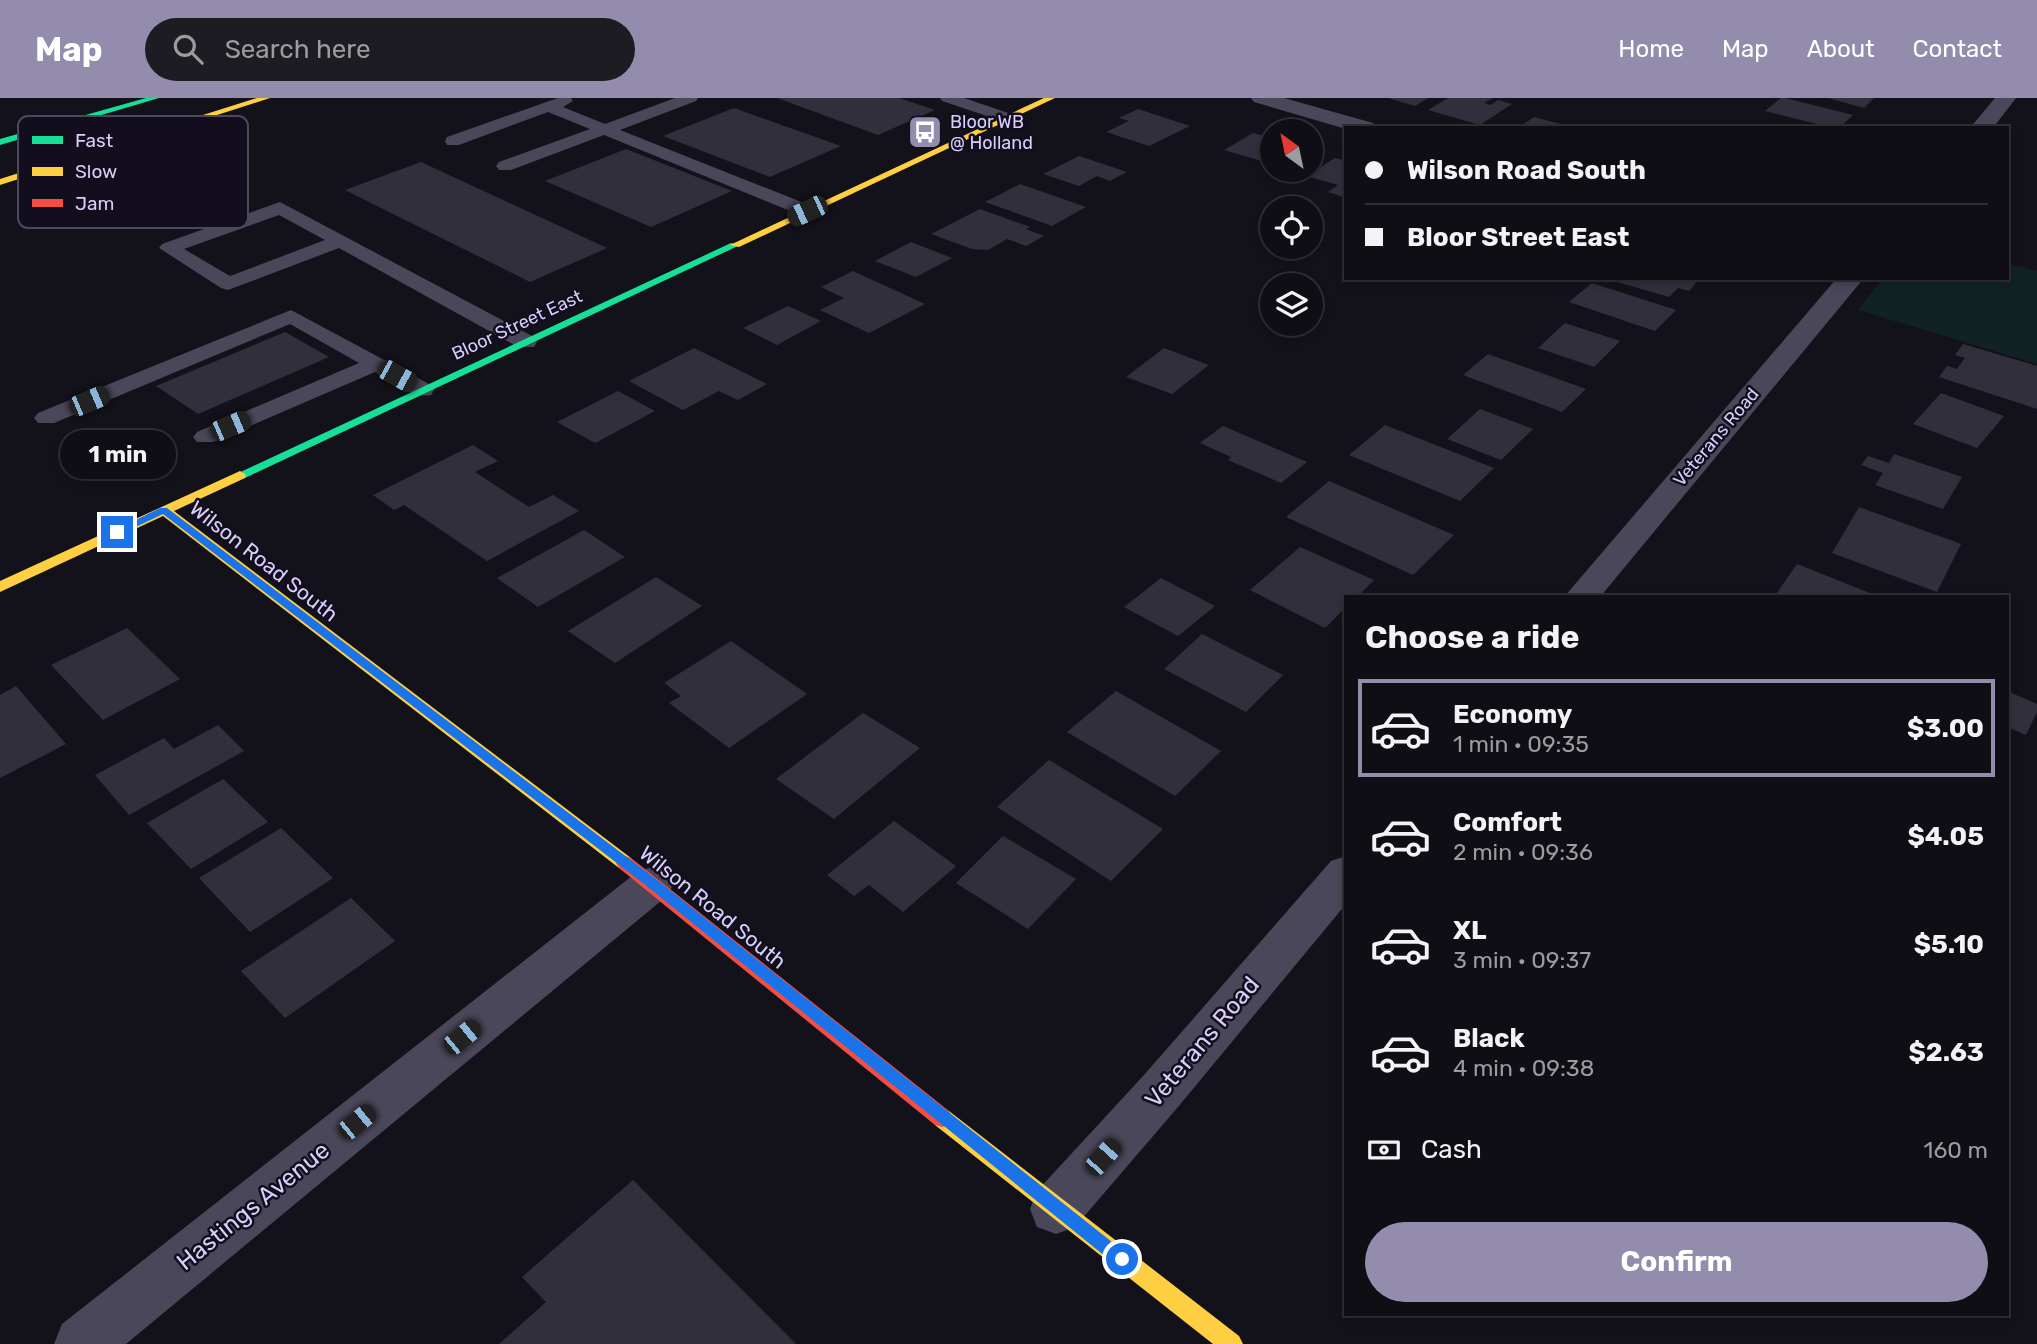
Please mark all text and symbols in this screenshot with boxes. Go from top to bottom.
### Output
search box [145,18,635,81]
text: Map [35,30,103,69]
icon: search [169,30,207,68]
text: Search here [225,34,370,65]
text: Home [1618,35,1684,63]
text: Map [1722,35,1769,63]
text: About [1807,35,1875,63]
text: Contact [1913,35,2002,63]
place label: Bloor WB @ Holland [950,111,1033,154]
bus stop icon: Bloor WB @ Holland [906,113,944,151]
legend [18,116,248,228]
north arrow [1260,119,1323,182]
map controls [1260,119,1323,336]
text: Fast [75,129,114,152]
text: Wilson Road South [1407,155,1646,186]
text: Slow [75,160,117,183]
text: Jam [75,192,114,215]
car [784,193,831,229]
button: locate [1260,196,1323,259]
text: Bloor Street East [1407,222,1629,253]
button: layers [1260,273,1323,336]
street label: Bloor Street East [448,285,586,365]
car [374,357,421,395]
car [66,383,113,419]
street label: Veterans Road [1668,383,1764,491]
car [207,408,254,444]
callout: 1 min [59,430,175,480]
text: 1 min [89,440,147,468]
street label: Wilson Road South [185,495,343,627]
route end [101,516,133,548]
text: Choose a ride [1365,618,1579,656]
icon: car [1369,697,1432,760]
text: Economy [1453,699,1572,730]
text: $3.00 [1907,713,1984,744]
text: 1 min · 09:35 [1453,730,1589,758]
icon: car [1369,805,1432,868]
text: Comfort [1453,807,1562,838]
text: $4.05 [1907,821,1984,852]
text: 2 min · 09:36 [1453,838,1593,866]
street label: Wilson Road South [635,840,791,974]
icon: car [1369,913,1432,976]
text: XL [1453,915,1486,946]
text: $5.10 [1914,929,1984,960]
text: 3 min · 09:37 [1453,946,1591,974]
street label: Veterans Road [1139,971,1265,1113]
car [440,1016,485,1058]
icon: car [1369,1021,1432,1084]
text: Black [1453,1023,1525,1054]
text: $2.63 [1908,1037,1984,1068]
text: 4 min · 09:38 [1453,1054,1594,1082]
car [335,1101,380,1143]
icon: cash [1365,1131,1403,1169]
car [1082,1134,1125,1180]
text: Cash [1421,1134,1482,1165]
street label: Hastings Avenue [171,1136,335,1276]
text: 160 m [1924,1136,1988,1164]
button: Confirm [1365,1222,1988,1302]
route start [1106,1243,1138,1275]

